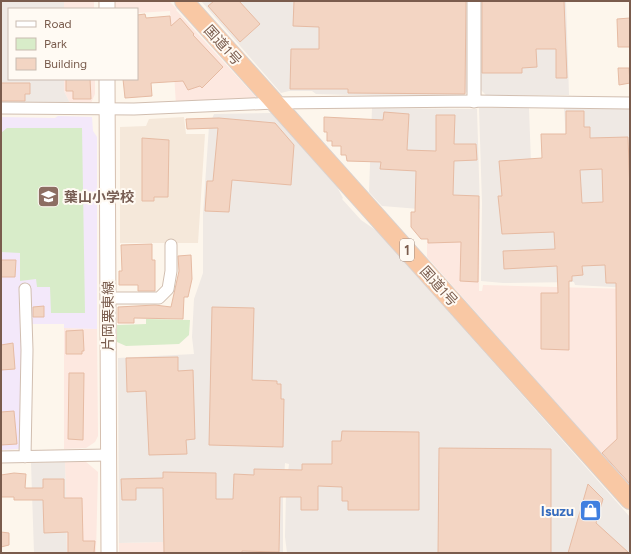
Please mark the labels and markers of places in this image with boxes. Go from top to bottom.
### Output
school or university icon: 葉山小学校 [36,184,62,210]
place label: 葉山小学校 [64,189,134,206]
shop icon: Isuzu [577,498,603,524]
place label: Isuzu [541,503,574,520]

